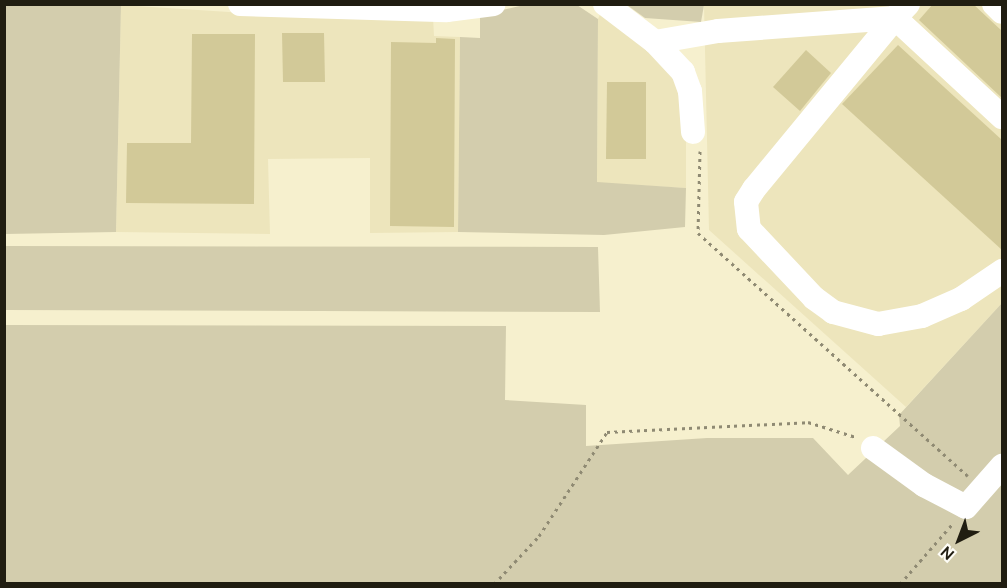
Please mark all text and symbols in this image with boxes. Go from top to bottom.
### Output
north arrow [929,510,989,570]
text: N [936,543,957,564]

